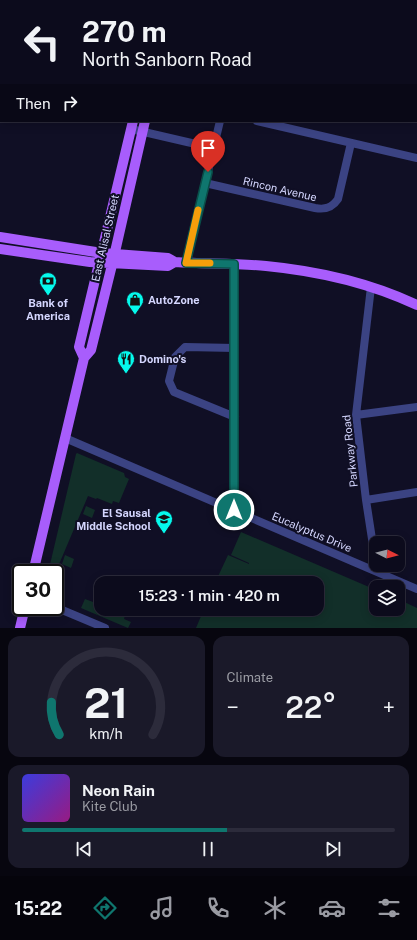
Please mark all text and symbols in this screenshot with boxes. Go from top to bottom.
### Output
text: 270 m [82,15,166,48]
icon: left [16,16,68,68]
text: North Sanborn Road [82,49,252,70]
icon: right [59,92,81,114]
text: Then [16,95,51,112]
pin [191,131,225,172]
icon: arrive [197,137,219,159]
street label: Rincon Avenue [242,175,318,203]
street label: East Alisal Street [89,193,121,283]
bank icon: Bank of America [38,271,58,296]
shop icon: AutoZone [125,290,145,315]
place label: AutoZone [148,294,200,306]
place label: Bank of America [26,297,70,322]
restaurant icon: Domino's [116,349,136,374]
place label: Domino's [139,353,186,365]
street label: Parkway Road [340,414,360,488]
position arrow [213,489,255,531]
place label: El Sausal Middle School [76,507,151,532]
school or university icon: El Sausal Middle School [154,509,174,534]
street label: Eucalyptus Drive [270,510,354,554]
north arrow [369,536,405,572]
map controls [369,536,405,616]
speed limit sign: 30 [12,564,64,616]
button: layers [369,580,405,616]
text: 15:23 · 1 min · 420 m [138,587,280,604]
text: Climate [227,670,273,685]
text: 21 [84,677,128,726]
text: 22° [285,689,336,725]
text: − [227,694,239,720]
text: + [383,694,395,720]
text: km/h [89,724,123,741]
text: Neon Rain [82,782,155,799]
text: Kite Club [82,799,137,814]
icon: previous [73,838,95,860]
icon: pause [197,838,219,860]
icon: next [322,838,344,860]
icon: directions [91,894,119,922]
icon: music [148,894,176,922]
icon: phone [204,894,232,922]
icon: climate [261,894,289,922]
icon: car [318,894,346,922]
icon: filters [375,894,403,922]
text: 15:22 [14,898,62,919]

